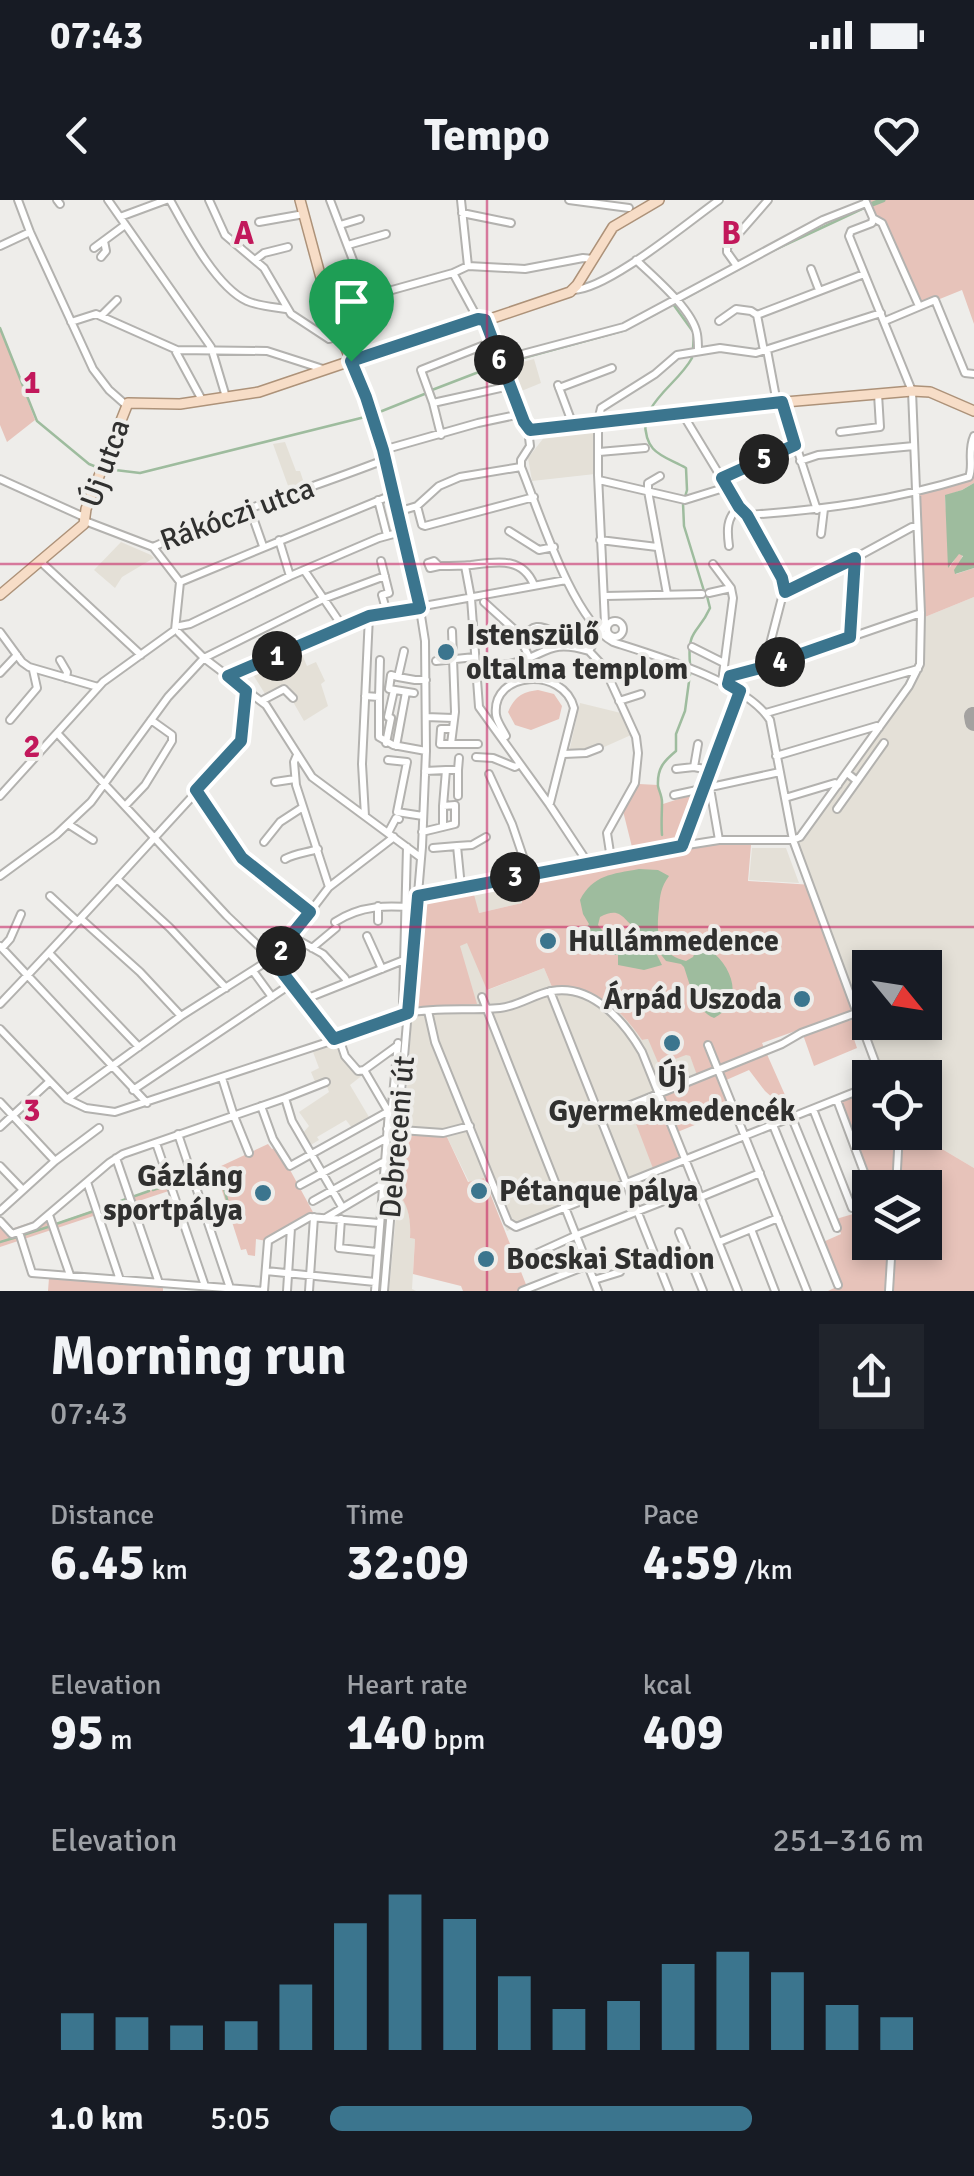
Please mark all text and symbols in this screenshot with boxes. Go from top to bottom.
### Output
text: 07:43 [50,12,143,59]
icon: back [50,108,105,163]
text: Tempo [424,108,550,163]
icon: heart [869,108,924,163]
text: A [234,214,255,253]
text: B [721,214,741,253]
pin [309,259,394,362]
icon: arrive [324,274,379,329]
pin: 6 [474,335,524,385]
text: 6 [491,343,507,377]
text: 1 [23,363,41,402]
street label: Új utca [73,414,138,512]
pin: 5 [739,434,789,484]
text: 5 [756,442,772,476]
street label: Rákóczi utca [155,469,319,559]
place label: Istenszülő oltalma templom [466,617,688,688]
pin: 1 [252,631,302,681]
pin: 4 [755,637,805,687]
text: 1 [269,639,285,673]
marker: Istenszülő oltalma templom [435,641,457,663]
text: 4 [772,645,788,679]
text: 2 [23,727,41,766]
pin: 3 [490,852,540,902]
text: 3 [507,860,523,894]
place label: Hullámmedence [568,923,779,960]
pin: 2 [256,926,306,976]
marker: Hullámmedence [537,930,559,952]
text: 2 [273,934,289,968]
north arrow [852,950,942,1040]
map controls [852,950,942,1260]
place label: Árpád Uszoda [603,980,782,1018]
marker: Árpád Uszoda [791,988,813,1010]
marker: Új Gyermekmedencék [661,1032,683,1054]
street label: Debreceni út [372,1054,423,1220]
place label: Új Gyermekmedencék [549,1058,796,1130]
button: locate [852,1060,942,1150]
text: 3 [23,1091,41,1130]
place label: Gázláng sportpálya [103,1158,243,1229]
button: layers [852,1170,942,1260]
place label: Pétanque pálya [499,1173,698,1210]
marker: Pétanque pálya [468,1180,490,1202]
marker: Gázláng sportpálya [252,1182,274,1204]
place label: Bocskai Stadion [506,1241,715,1278]
marker: Bocskai Stadion [475,1248,497,1270]
text: Morning run [50,1322,347,1390]
button: share [819,1324,924,1429]
text: 07:43 [50,1394,128,1433]
text: Distance [50,1498,154,1532]
text: Time [346,1498,404,1532]
text: Pace [643,1498,699,1532]
text: 6.45 [50,1532,145,1594]
text: 32:09 [346,1532,469,1594]
text: 4:59 [643,1532,738,1594]
text: km [145,1553,188,1587]
text: /km [738,1553,793,1587]
text: Elevation [50,1668,162,1702]
text: Heart rate [346,1668,468,1702]
text: kcal [643,1668,692,1702]
text: 95 [50,1702,104,1764]
text: 140 [346,1702,427,1764]
text: 409 [643,1702,724,1764]
text: m [104,1723,133,1757]
text: bpm [427,1723,485,1757]
text: Elevation [50,1821,177,1860]
text: 251–316 m [773,1821,924,1860]
text: 1.0 km [50,2099,143,2138]
text: 5:05 [210,2099,270,2138]

